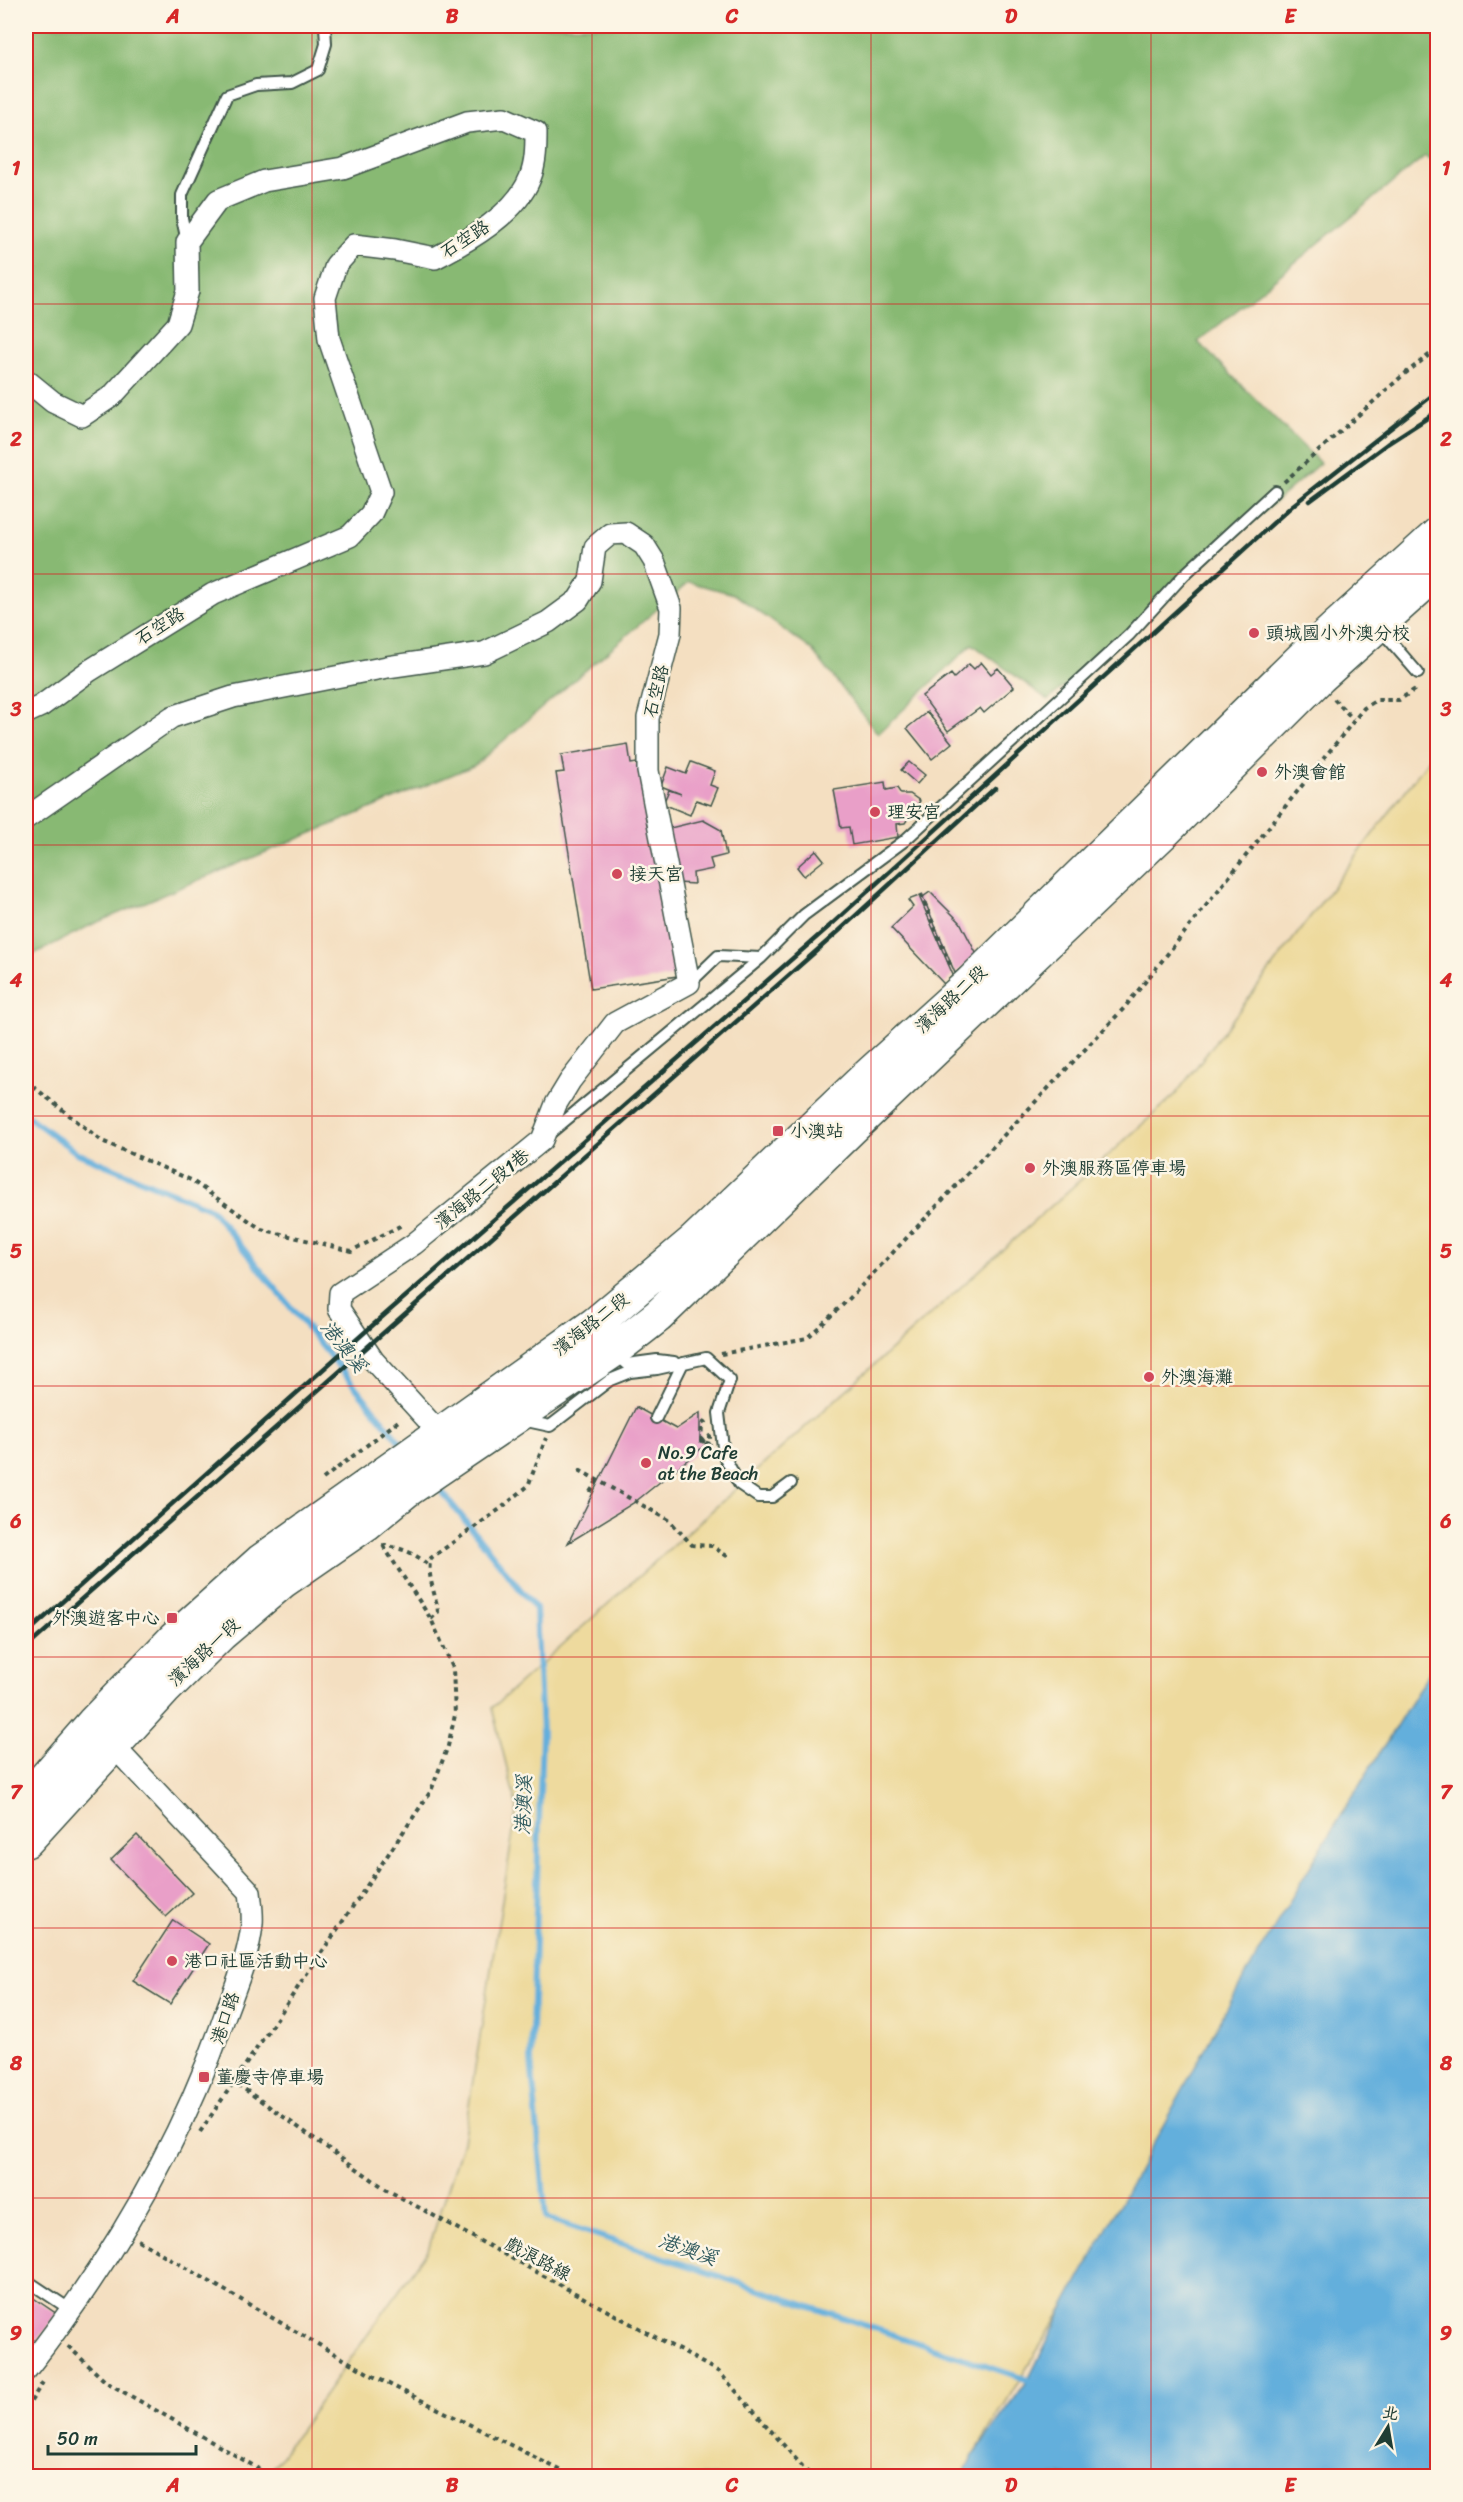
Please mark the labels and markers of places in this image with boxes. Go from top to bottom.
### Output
place label: 頭城國小外澳分校 [1266,617,1410,649]
marker: 頭城國小外澳分校 [1247,626,1261,640]
place label: 外澳會館 [1274,756,1346,788]
marker: 外澳會館 [1255,765,1269,779]
place label: 理安宮 [887,796,941,828]
marker: 理安宮 [868,805,882,819]
place label: 接天宮 [629,858,683,890]
marker: 接天宮 [610,867,624,881]
place label: 小澳站 [790,1115,844,1147]
marker: 小澳站 [771,1124,785,1138]
place label: 外澳服務區停車場 [1042,1152,1186,1184]
marker: 外澳服務區停車場 [1023,1161,1037,1175]
place label: 外澳海灘 [1161,1361,1233,1393]
marker: 外澳海灘 [1142,1370,1156,1384]
place label: No.9 Cafe at the Beach [658,1437,758,1490]
marker: No.9 Cafe at the Beach [639,1456,653,1470]
place label: 外澳遊客中心 [52,1602,160,1634]
marker: 外澳遊客中心 [165,1611,179,1625]
place label: 港口社區活動中心 [184,1945,328,1977]
marker: 港口社區活動中心 [165,1954,179,1968]
place label: 董慶寺停車場 [216,2061,324,2093]
marker: 董慶寺停車場 [197,2070,211,2084]

